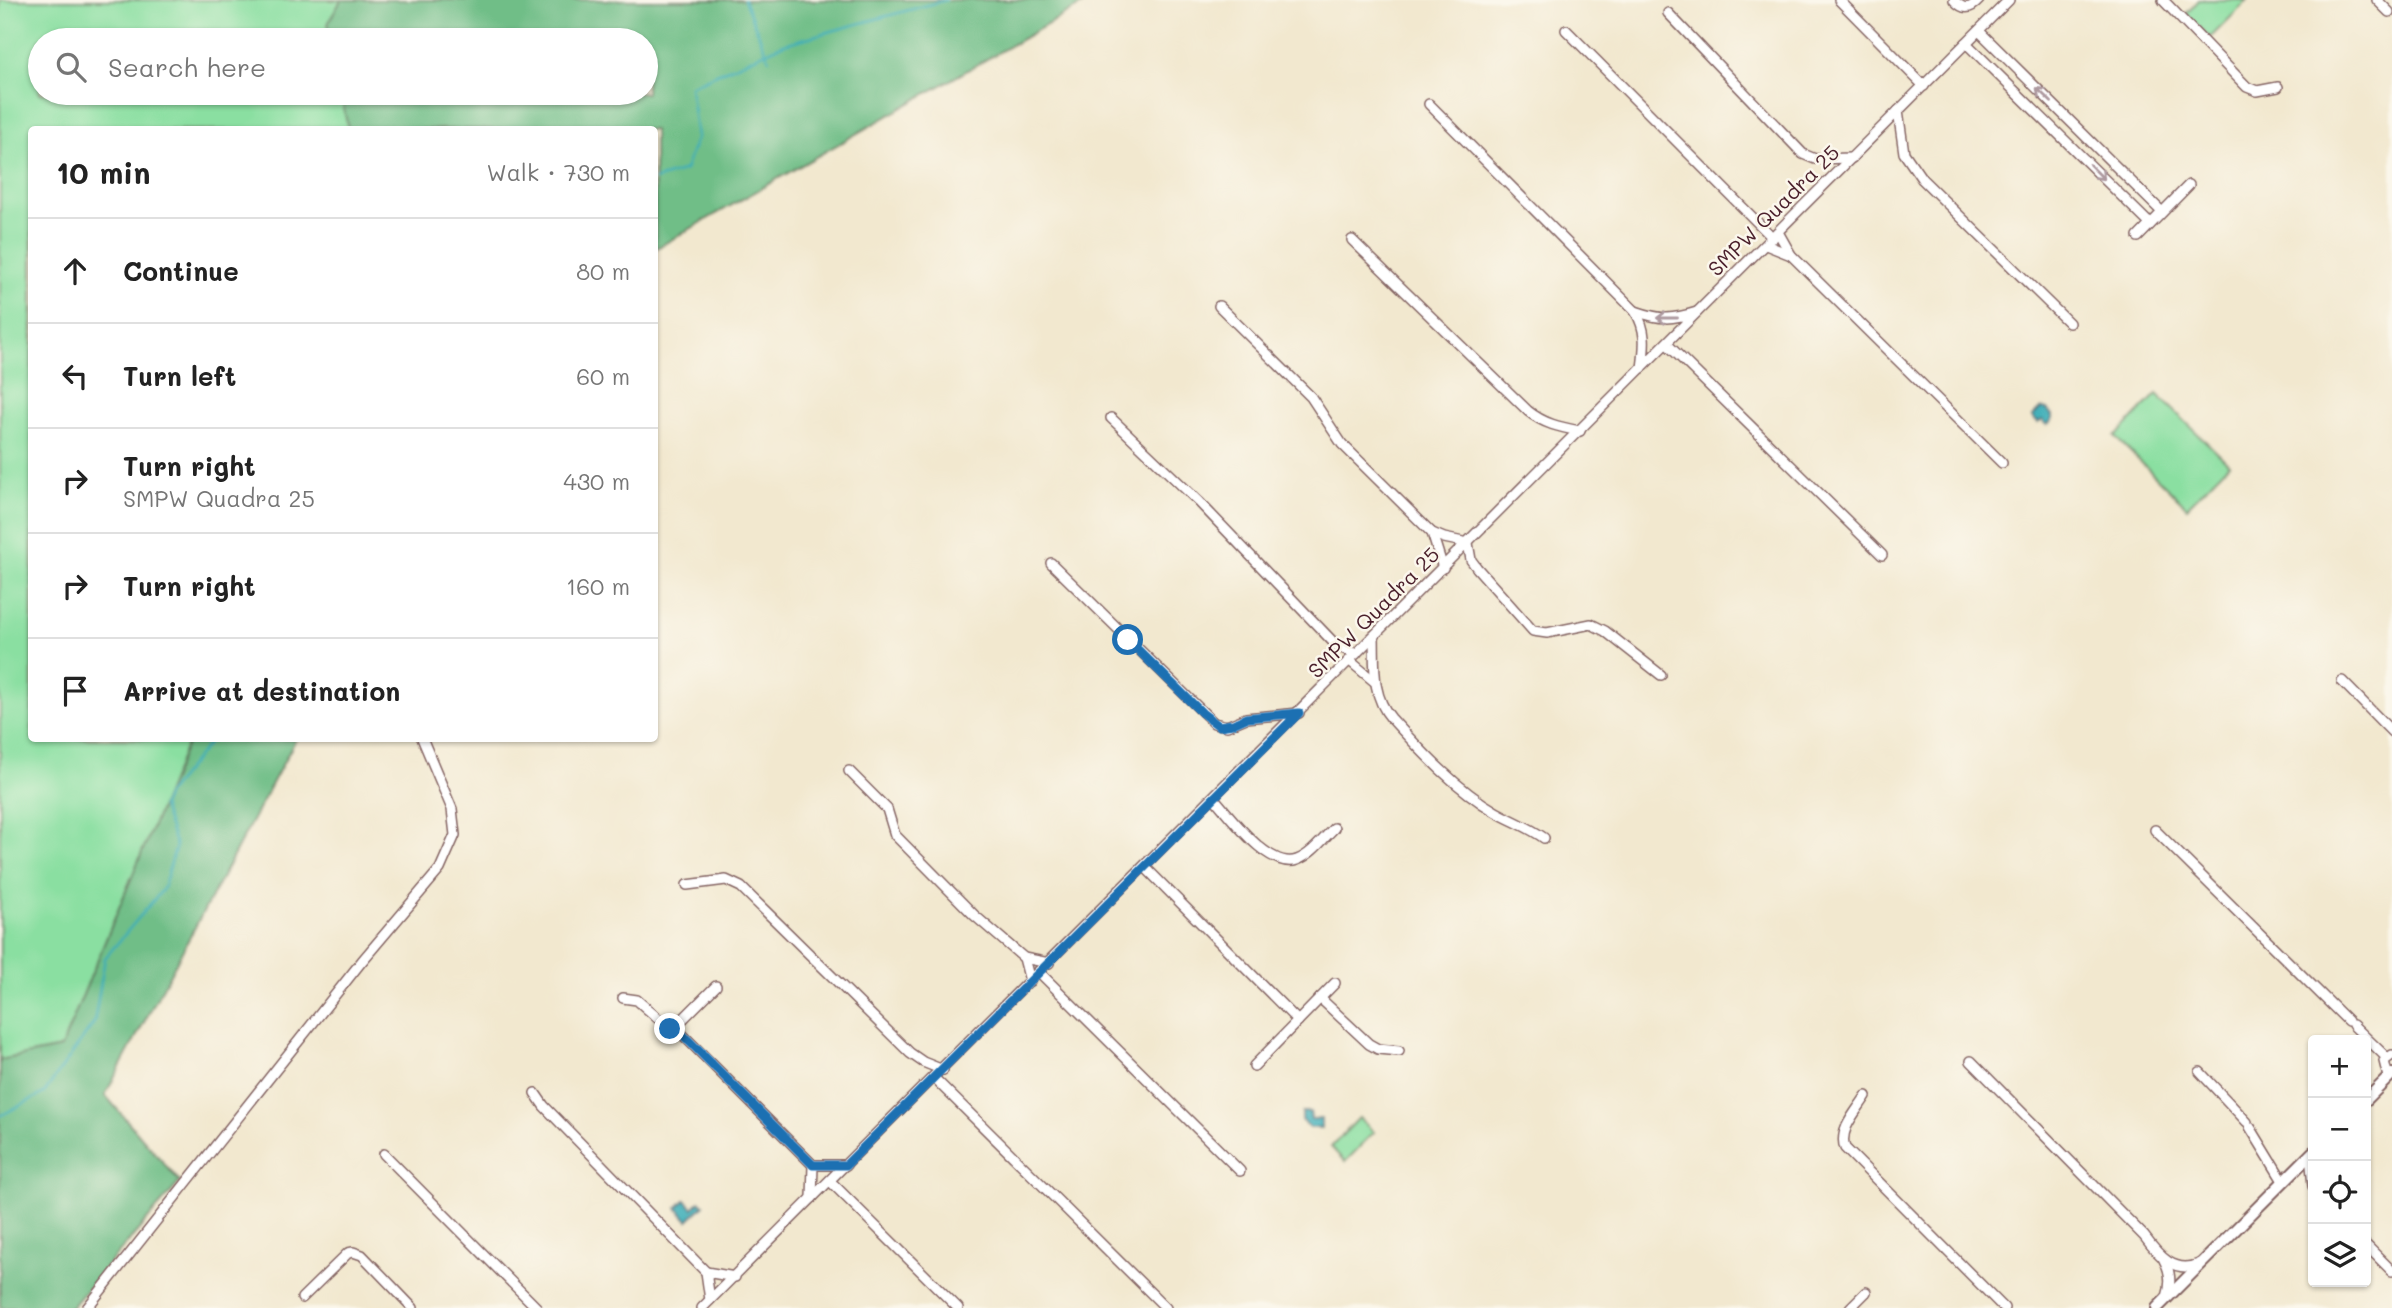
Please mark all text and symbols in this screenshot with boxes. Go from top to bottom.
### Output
search box [28,28,658,105]
icon: search [52,48,90,86]
text: Search here [108,50,266,84]
one-way arrow [2036,87,2053,104]
street label: SMPW Quadra 25 [1701,138,1844,281]
text: 10 min [56,152,151,192]
text: Walk · 730 m [487,157,630,187]
one-way arrow [2089,164,2106,181]
icon: ahead [56,252,94,290]
text: Continue [123,254,239,288]
text: 80 m [576,256,630,286]
one-way arrow [1656,311,1679,325]
icon: left [56,357,94,395]
text: Turn left [123,359,236,393]
text: 60 m [576,361,630,391]
text: Turn right [123,449,256,483]
icon: right [56,462,94,500]
text: 430 m [563,466,630,496]
text: SMPW Quadra 25 [123,483,315,513]
street label: SMPW Quadra 25 [1301,540,1444,683]
icon: right [56,567,94,605]
text: Turn right [123,569,256,603]
text: 160 m [566,571,630,601]
route start [1112,624,1143,655]
icon: arrive [56,672,94,710]
text: Arrive at destination [123,674,400,708]
route end [654,1013,685,1044]
map controls [2308,1035,2371,1287]
button: + [2308,1035,2371,1098]
button: − [2308,1098,2371,1161]
button: locate [2308,1161,2371,1224]
button: layers [2308,1224,2371,1287]

